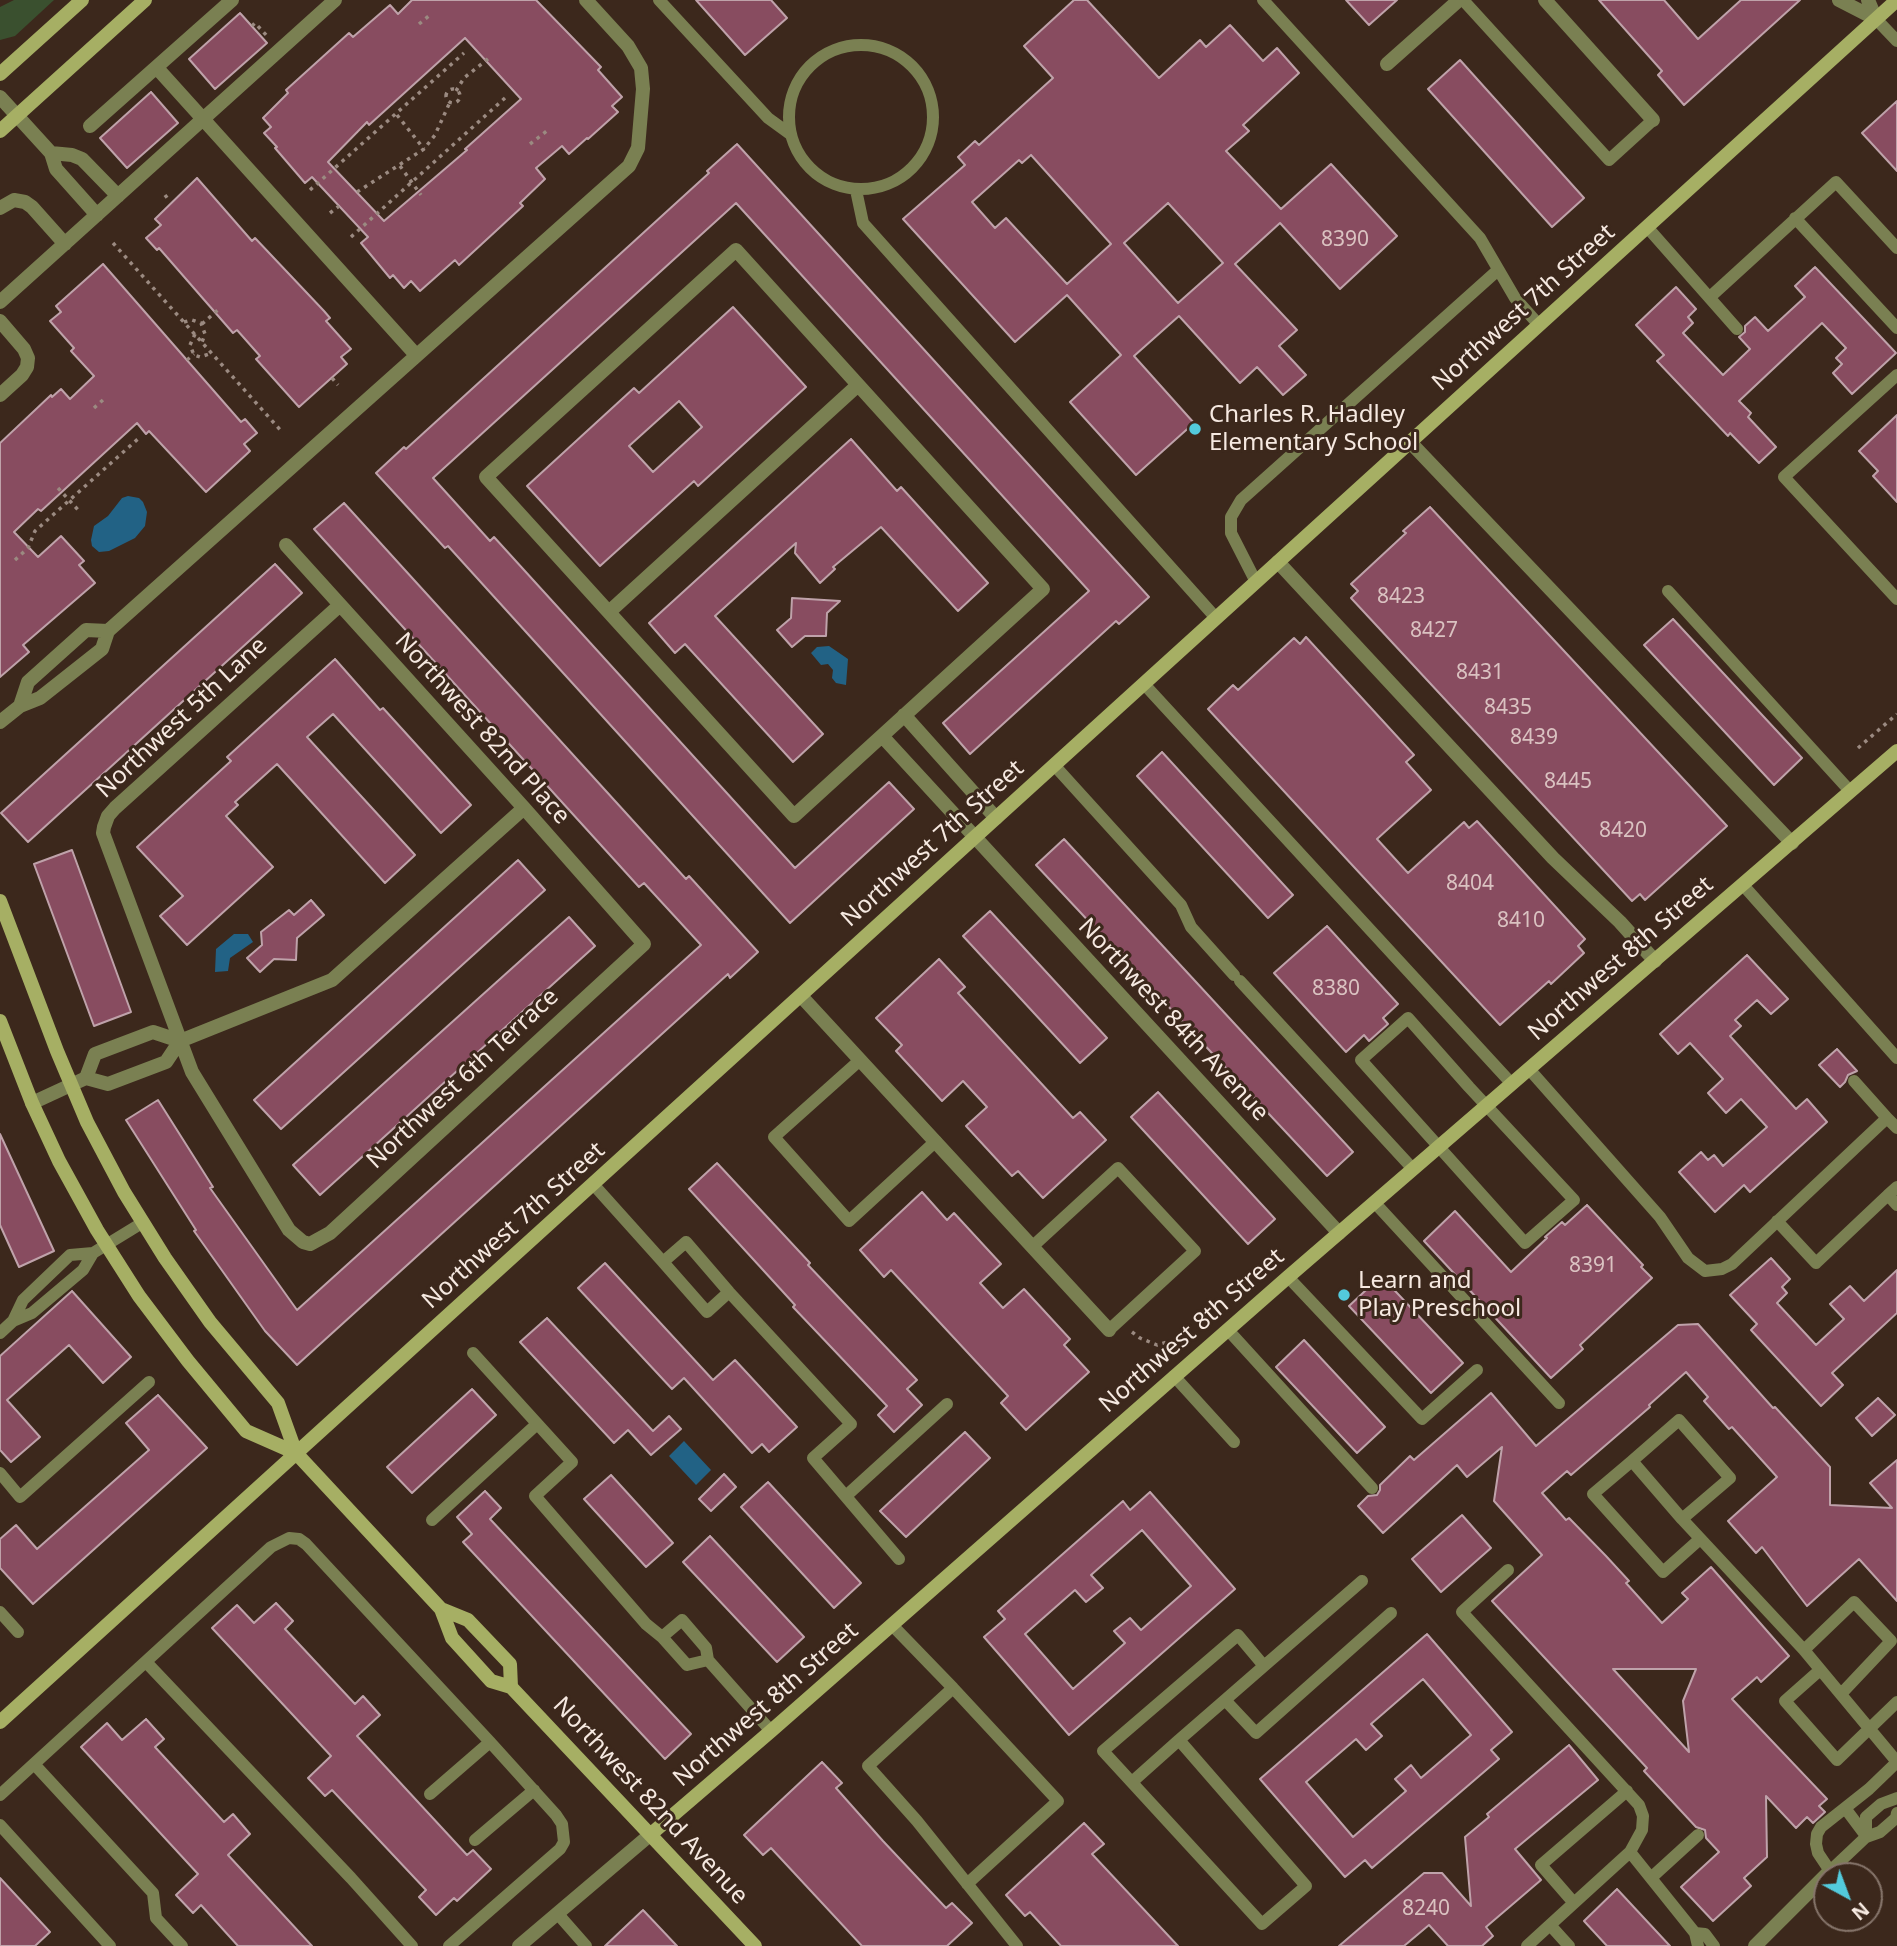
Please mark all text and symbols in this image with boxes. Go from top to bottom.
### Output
street label: Northwest 7th Street [1427,219,1621,397]
house number: 8390 [1321,227,1369,253]
place label: Charles R. Hadley Elementary School [1209,401,1418,457]
marker: Charles R. Hadley Elementary School [1187,421,1203,437]
house number: 8423 [1377,584,1425,610]
house number: 8427 [1410,618,1458,644]
street label: Northwest 82nd Place [388,627,576,831]
street label: Northwest 5th Lane [91,631,273,805]
house number: 8431 [1456,660,1504,686]
house number: 8435 [1484,695,1532,721]
house number: 8439 [1510,725,1558,751]
street label: Northwest 7th Street [836,755,1030,933]
house number: 8445 [1544,769,1592,795]
house number: 8420 [1599,818,1647,844]
house number: 8404 [1446,871,1494,897]
street label: Northwest 8th Street [1523,871,1719,1047]
house number: 8410 [1497,908,1545,934]
street label: Northwest 84th Avenue [1072,913,1274,1127]
house number: 8380 [1312,976,1360,1002]
street label: Northwest 6th Terrace [361,983,565,1175]
street label: Northwest 7th Street [417,1137,611,1315]
street label: Northwest 8th Street [1094,1243,1290,1419]
house number: 8391 [1569,1253,1617,1279]
place label: Learn and Play Preschool [1358,1267,1521,1323]
marker: Learn and Play Preschool [1336,1287,1352,1303]
street label: Northwest 8th Street [668,1617,864,1793]
street label: Northwest 82nd Avenue [547,1692,753,1910]
north arrow [1813,1862,1883,1932]
house number: 8240 [1402,1896,1450,1922]
text: N [1846,1896,1875,1926]

